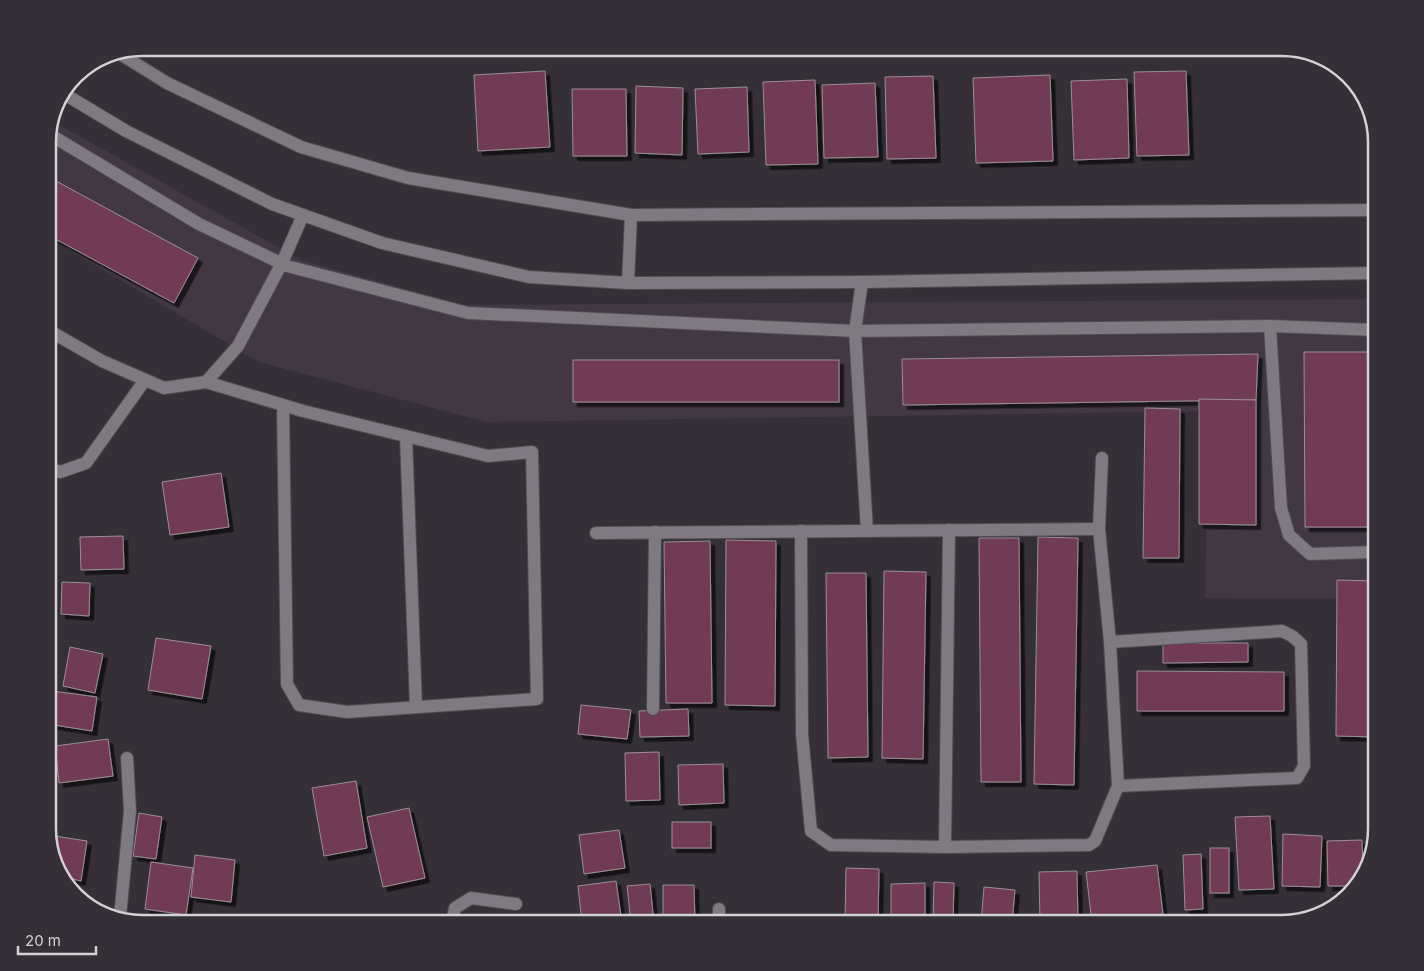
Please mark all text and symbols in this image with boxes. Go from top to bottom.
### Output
scale bar [18,924,95,956]
text: 20 m [25,931,61,950]

